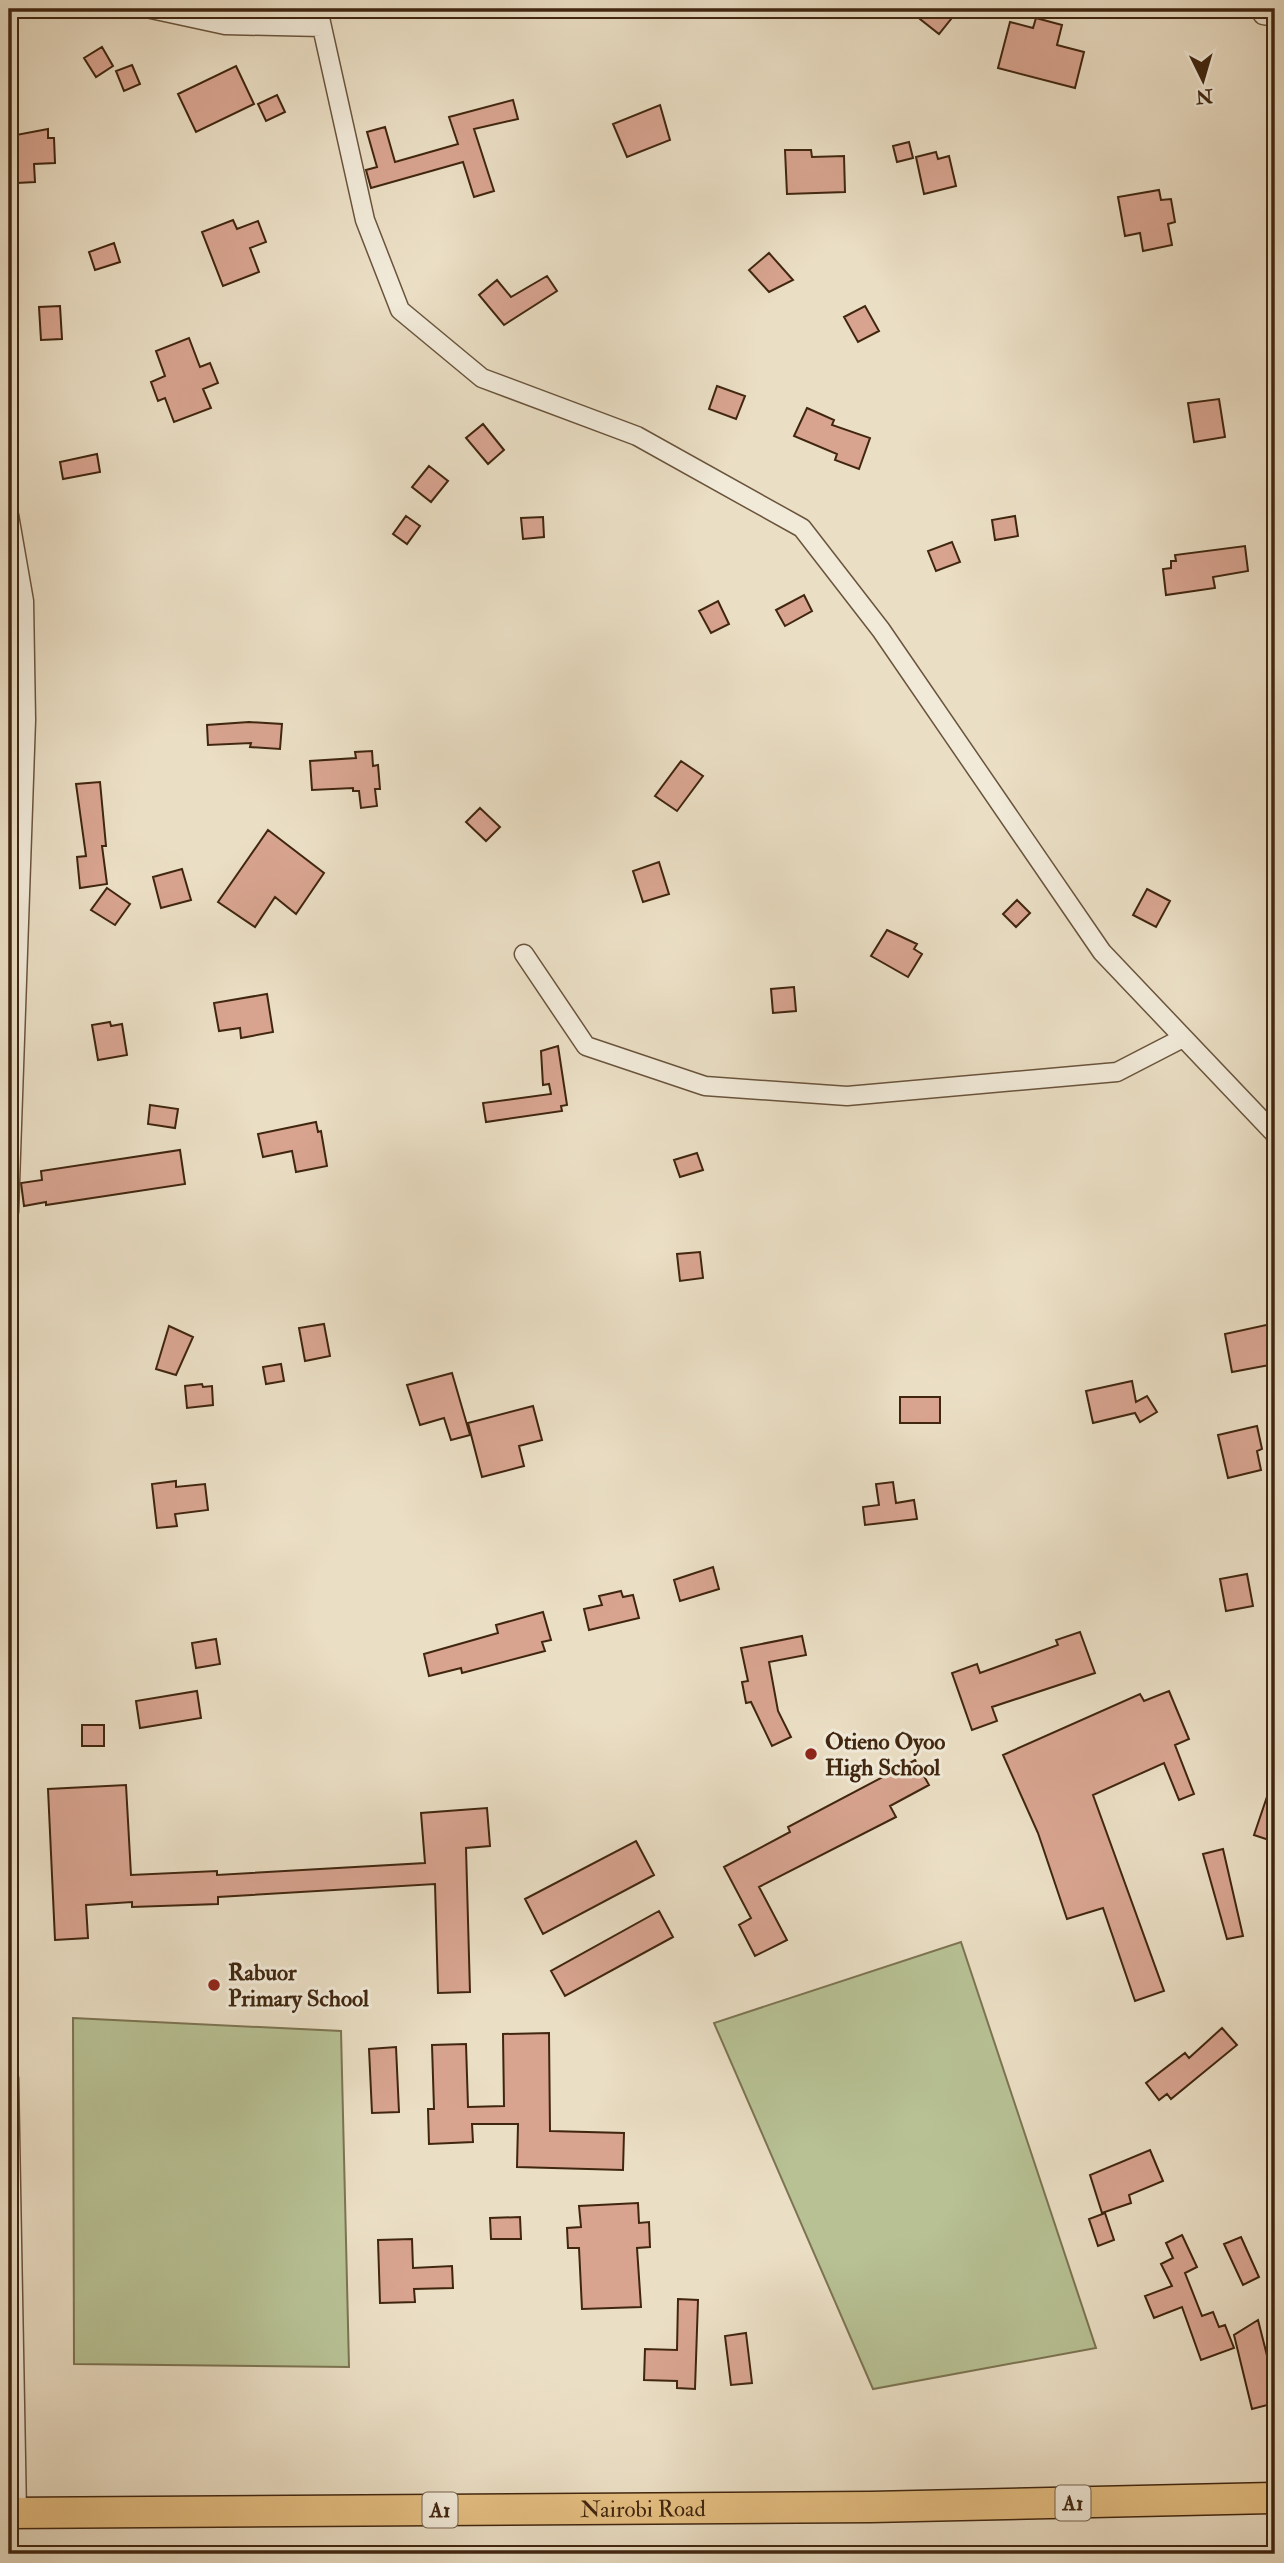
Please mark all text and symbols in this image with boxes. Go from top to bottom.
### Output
north arrow [1168,46,1238,116]
text: N [1194,83,1215,109]
place label: Otieno Oyoo High School [825,1727,945,1783]
marker: Otieno Oyoo High School [803,1746,819,1762]
place label: Rabuor Primary School [228,1958,370,2014]
marker: Rabuor Primary School [206,1977,222,1993]
road number: A1 [1056,2486,1090,2520]
road number: A1 [422,2492,458,2528]
street label: Nairobi Road [580,2494,706,2524]

